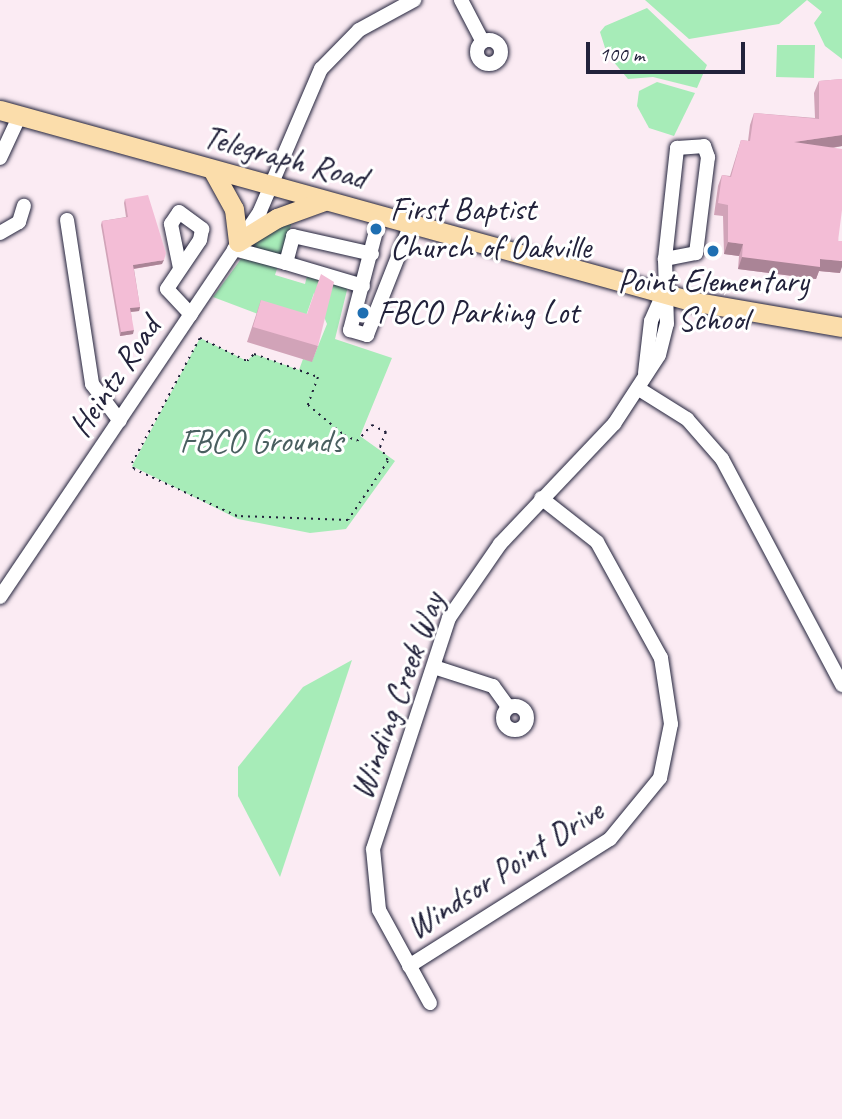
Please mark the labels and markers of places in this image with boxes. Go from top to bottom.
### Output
place label: First Baptist Church of Oakville [390,190,592,268]
marker: First Baptist Church of Oakville [368,221,384,237]
marker: Point Elementary School [705,243,721,259]
place label: Point Elementary School [616,262,810,340]
place label: FBCO Parking Lot [377,293,579,333]
marker: FBCO Parking Lot [355,305,371,321]

